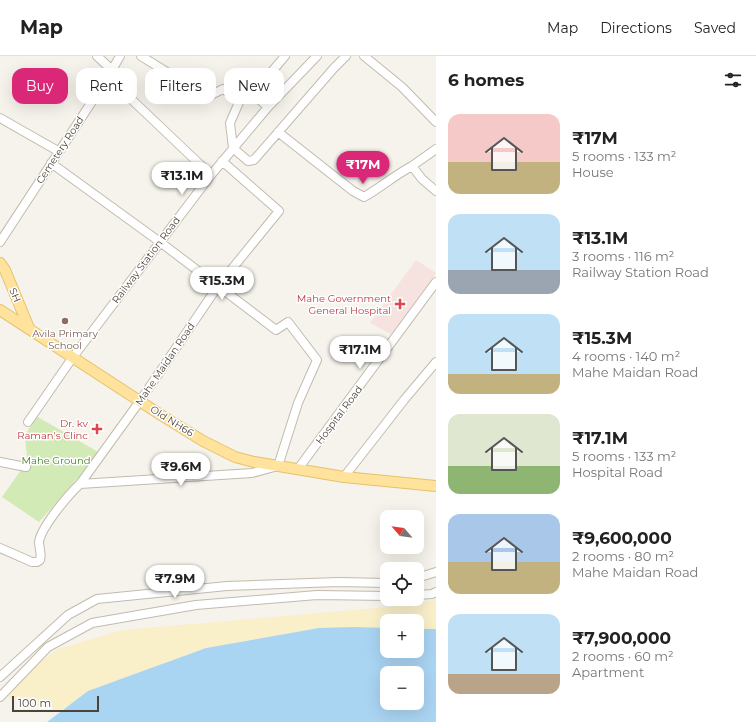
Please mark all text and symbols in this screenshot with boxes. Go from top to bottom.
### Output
text: Map [20,16,63,39]
text: Map [547,19,578,37]
text: Directions [600,19,672,37]
text: Saved [694,19,736,37]
chip: Buy [12,68,68,104]
chip: Rent [76,68,137,104]
chip: Filters [145,68,216,104]
chip: New [224,68,284,104]
icon: filters [722,69,744,91]
text: 6 homes [448,70,524,90]
street label: Cemetery Road [33,114,87,186]
text: ₹17M [572,128,618,148]
icon: home [480,130,528,178]
text: 5 rooms · 133 m² [572,148,676,164]
pin: ₹17M [339,151,387,185]
text: ₹17M [345,156,381,172]
pin: ₹13.1M [149,162,215,196]
text: House [572,164,614,180]
text: ₹13.1M [161,167,204,183]
street label: Railway Station Road [109,214,183,306]
text: ₹13.1M [572,228,628,248]
icon: home [480,230,528,278]
text: 3 rooms · 116 m² [572,248,674,264]
text: Railway Station Road [572,264,709,280]
pin: ₹15.3M [189,267,255,301]
text: ₹15.3M [199,272,245,288]
street label: SH [6,286,24,304]
place label: Mahe Government General Hospital [297,292,391,317]
marker: Mahe Government General Hospital [394,298,406,310]
marker: Avila Primary School [60,316,70,326]
street label: Mahe Maidan Road [132,320,198,408]
place label: Avila Primary School [32,327,98,352]
text: ₹15.3M [572,328,632,348]
icon: home [480,330,528,378]
pin: ₹17.1M [327,336,393,370]
text: ₹17.1M [339,341,381,357]
text: 4 rooms · 140 m² [572,348,680,364]
text: Mahe Maidan Road [572,364,698,380]
street label: Hospital Road [313,383,365,447]
street label: Old NH66 [148,403,196,439]
place label: Dr. kv Raman's Clinc [17,417,89,442]
marker: Dr. kv Raman's Clinc [91,423,103,435]
text: ₹17.1M [572,428,628,448]
icon: home [480,430,528,478]
text: 5 rooms · 133 m² [572,448,676,464]
pin: ₹9.6M [153,453,209,487]
park label: Mahe Ground [21,454,91,467]
text: ₹9.6M [160,458,202,474]
text: Hospital Road [572,464,663,480]
north arrow [380,510,424,554]
map controls [380,510,424,710]
text: ₹9,600,000 [572,528,672,548]
icon: home [480,530,528,578]
text: 2 rooms · 80 m² [572,548,674,564]
button: locate [380,562,424,606]
text: Mahe Maidan Road [572,564,698,580]
pin: ₹7.9M [147,565,203,599]
text: ₹7.9M [155,570,196,586]
button: + [380,614,424,658]
text: ₹7,900,000 [572,628,671,648]
icon: home [480,630,528,678]
text: 2 rooms · 60 m² [572,648,674,664]
text: Apartment [572,664,644,680]
button: − [380,666,424,710]
scale bar [12,694,99,713]
text: 100 m [18,696,51,710]

